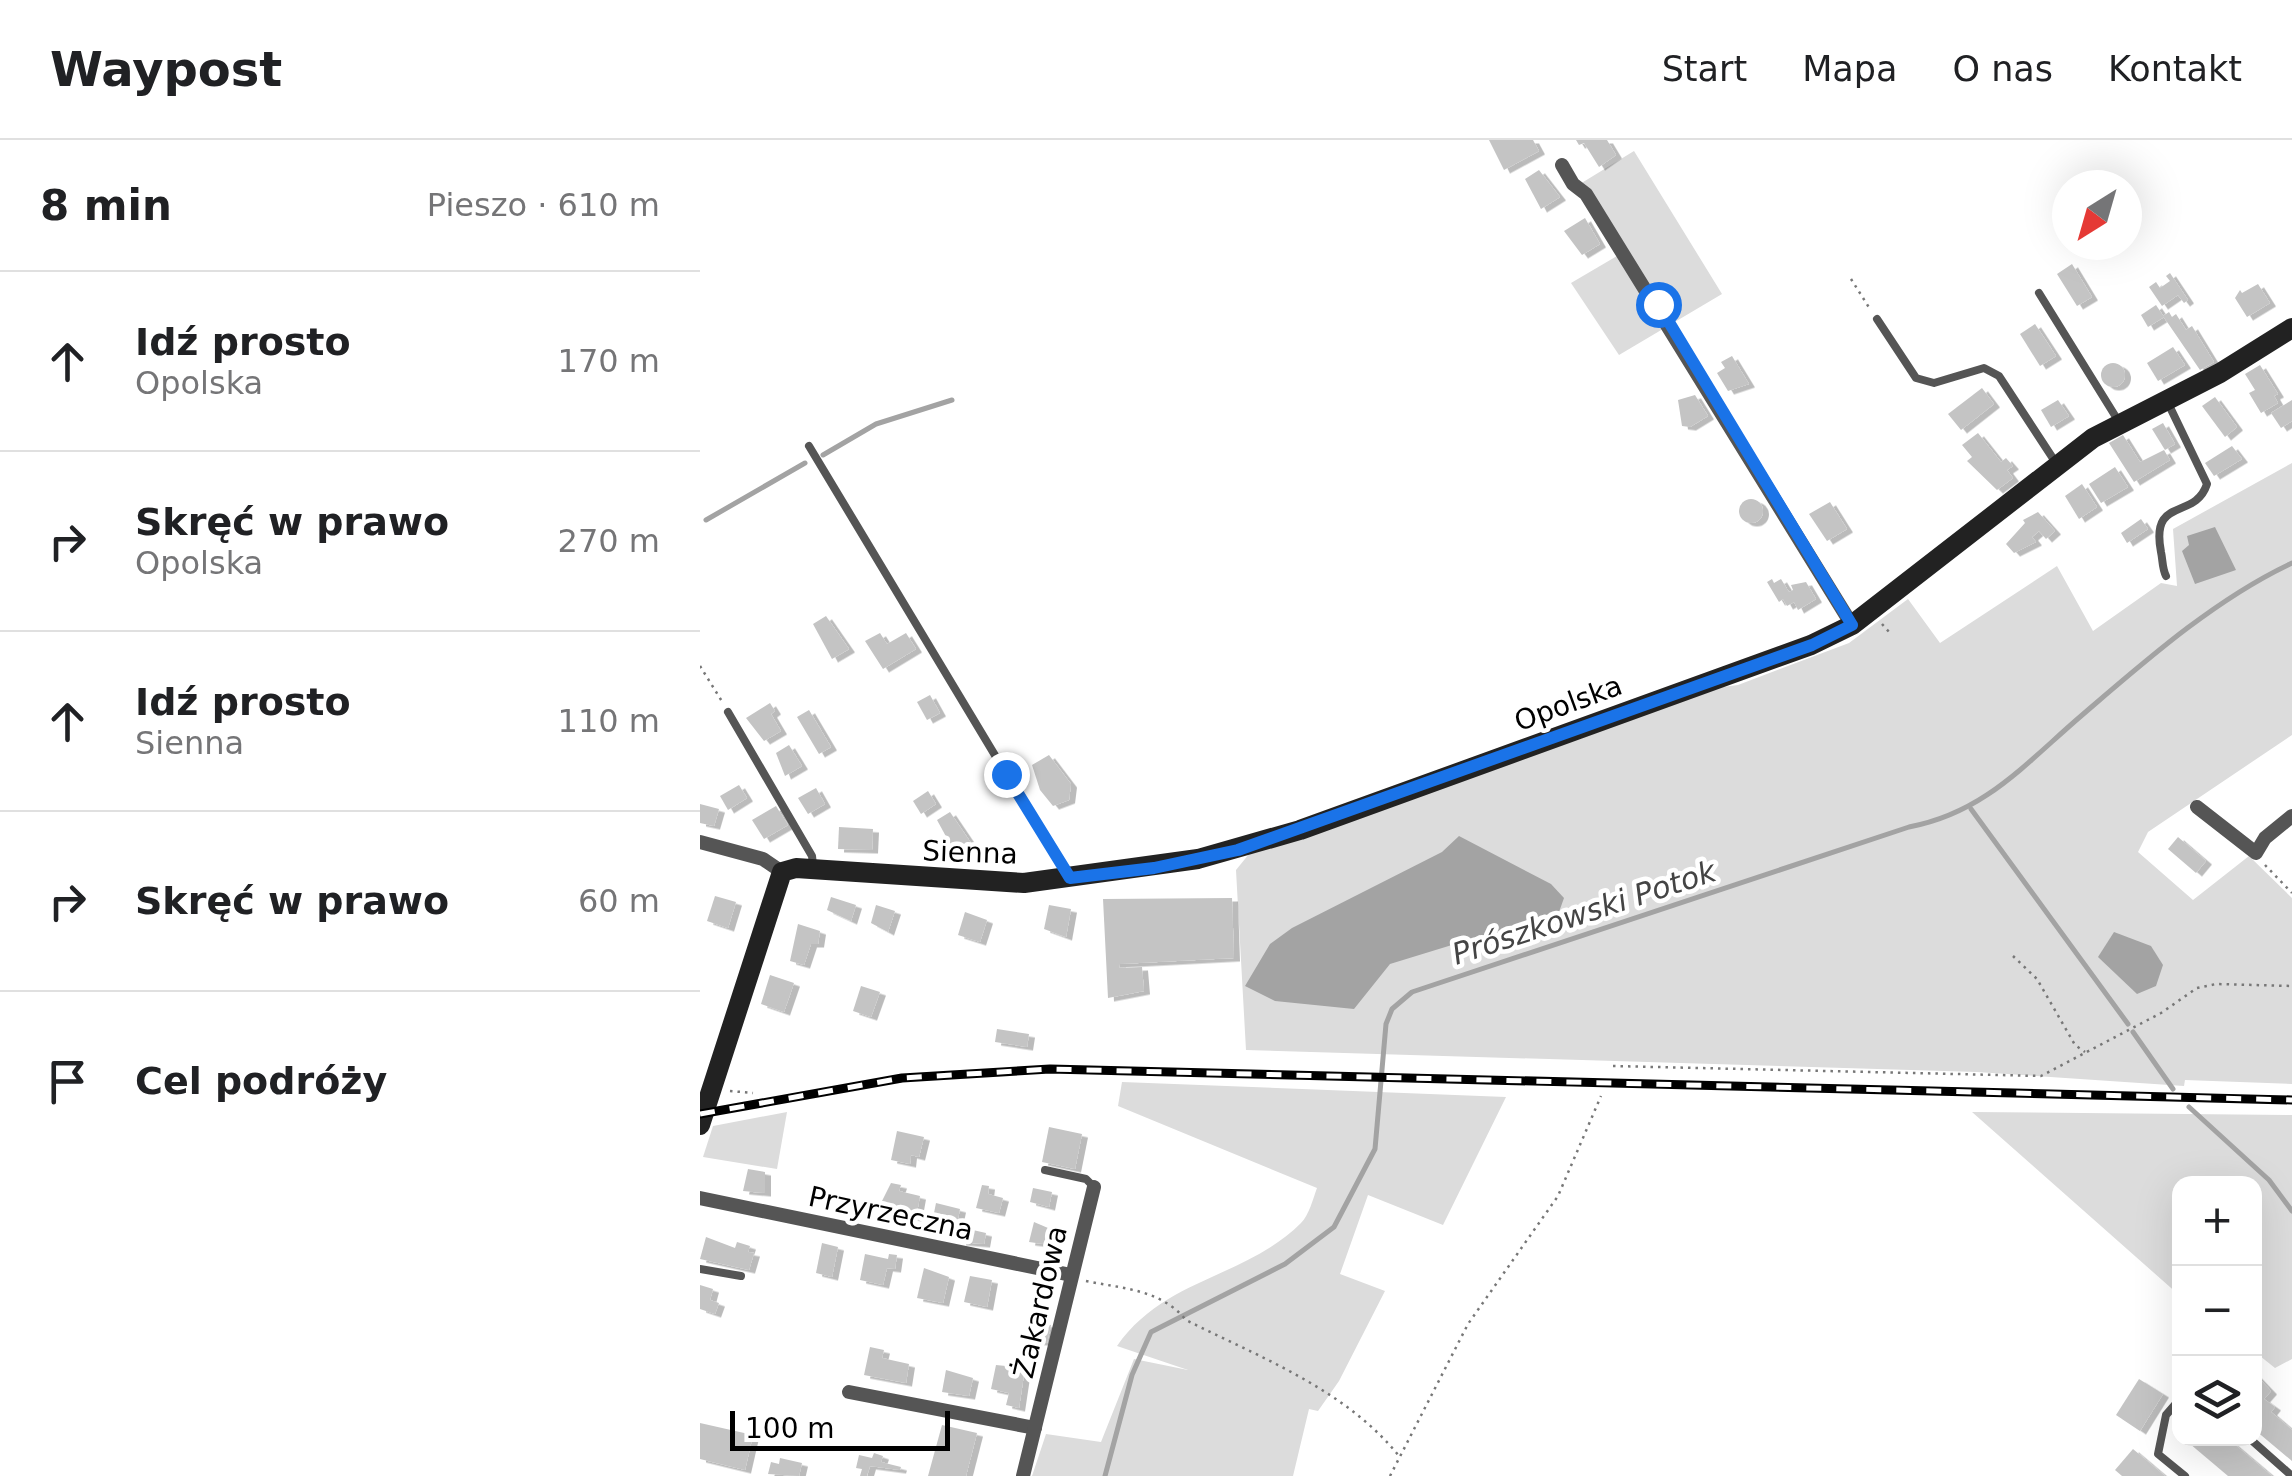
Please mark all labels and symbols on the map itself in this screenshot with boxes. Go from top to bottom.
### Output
north arrow [2052,170,2142,260]
route start [1636,282,1682,328]
street label: Opolska [1510,669,1627,738]
route end [984,752,1030,798]
street label: Sienna [922,834,1018,871]
water label: Prószkowski Potok [1448,853,1722,972]
street label: Przyrzeczna [805,1180,976,1247]
street label: Żakardowa [1007,1223,1074,1381]
scale bar [730,1406,950,1450]

